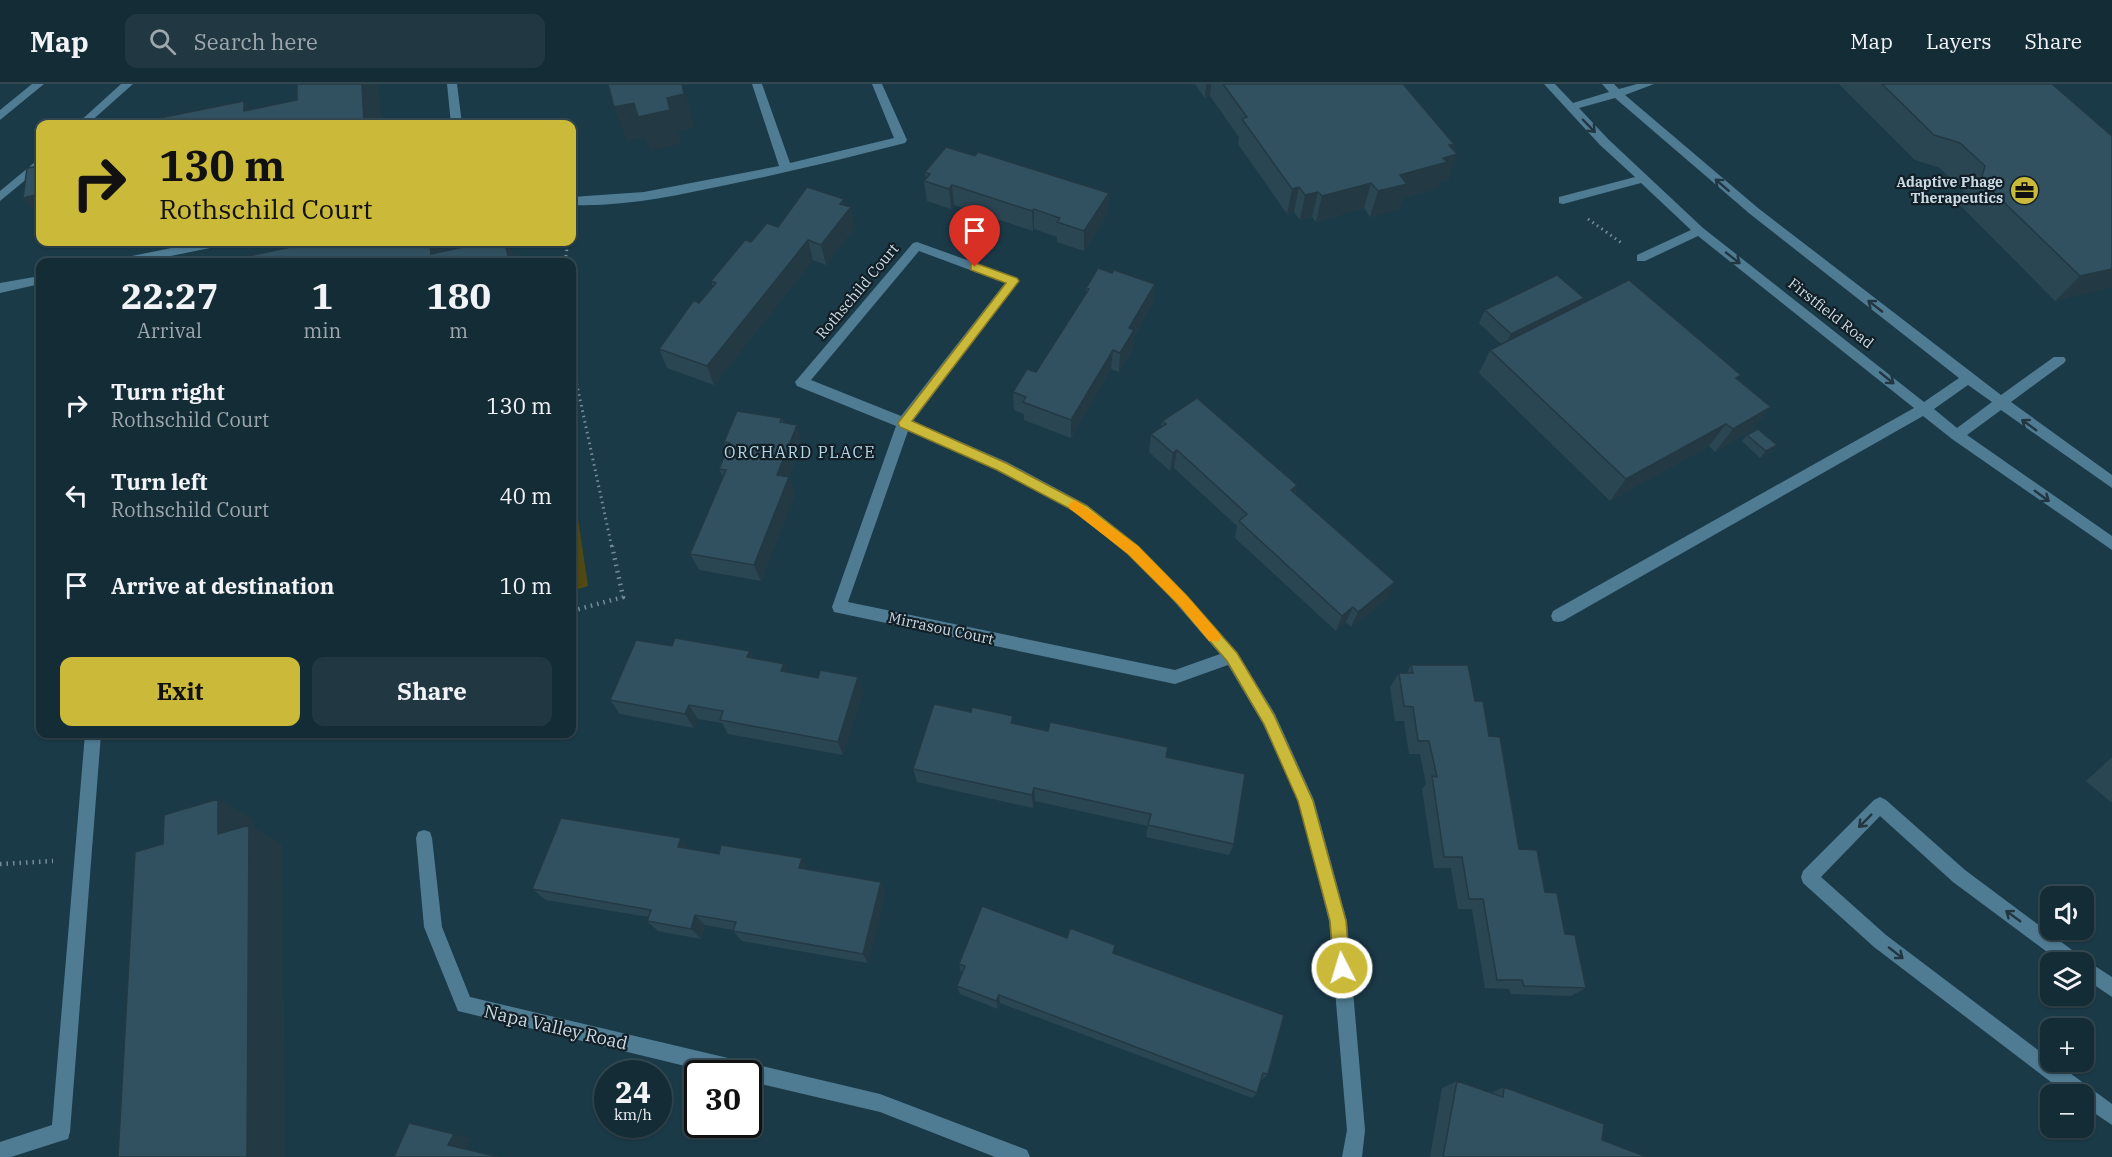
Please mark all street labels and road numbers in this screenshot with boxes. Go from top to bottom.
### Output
street label: Rothschild Court [812,239,902,343]
street label: Firstfield Road [1784,274,1878,352]
street label: Mirrasou Court [887,608,995,648]
street label: Napa Valley Road [482,999,630,1055]

